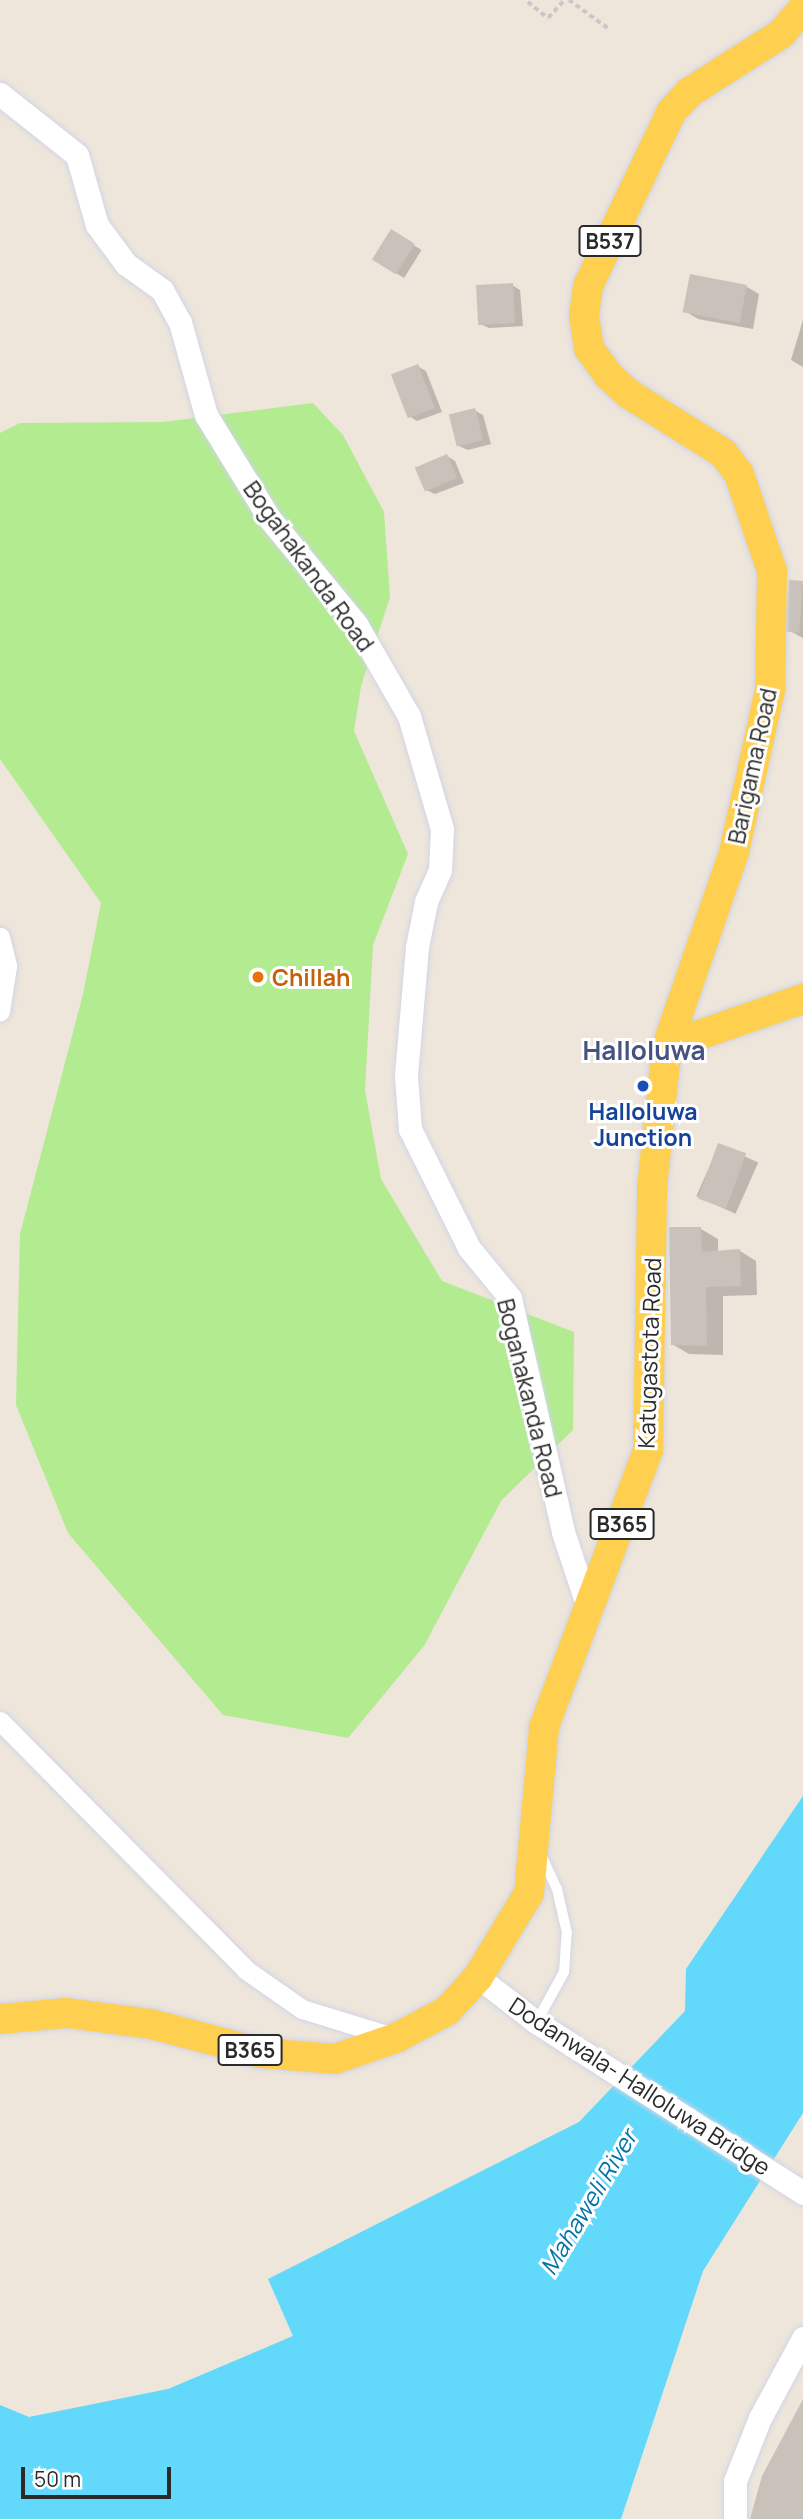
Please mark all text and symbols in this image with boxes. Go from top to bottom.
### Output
road number: B537 [578,224,642,258]
street label: Bogahakanda Road [238,475,380,657]
street label: Barigama Road [722,686,782,846]
place label: Chillah [272,963,350,991]
marker: Chillah [250,969,266,985]
district label: Halloluwa [582,1035,706,1067]
marker: Halloluwa Junction [635,1078,651,1094]
place label: Halloluwa Junction [589,1097,697,1151]
street label: Katugastota Road [632,1257,666,1449]
street label: Bogahakanda Road [492,1296,568,1500]
road number: B365 [589,1506,655,1542]
street label: Dodanwala- Halloluwa Bridge [504,1991,776,2181]
road number: B365 [217,2032,283,2068]
water label: Mahaweli River [533,2124,643,2280]
scale bar [24,2452,175,2496]
text: 50 m [34,2465,81,2493]

